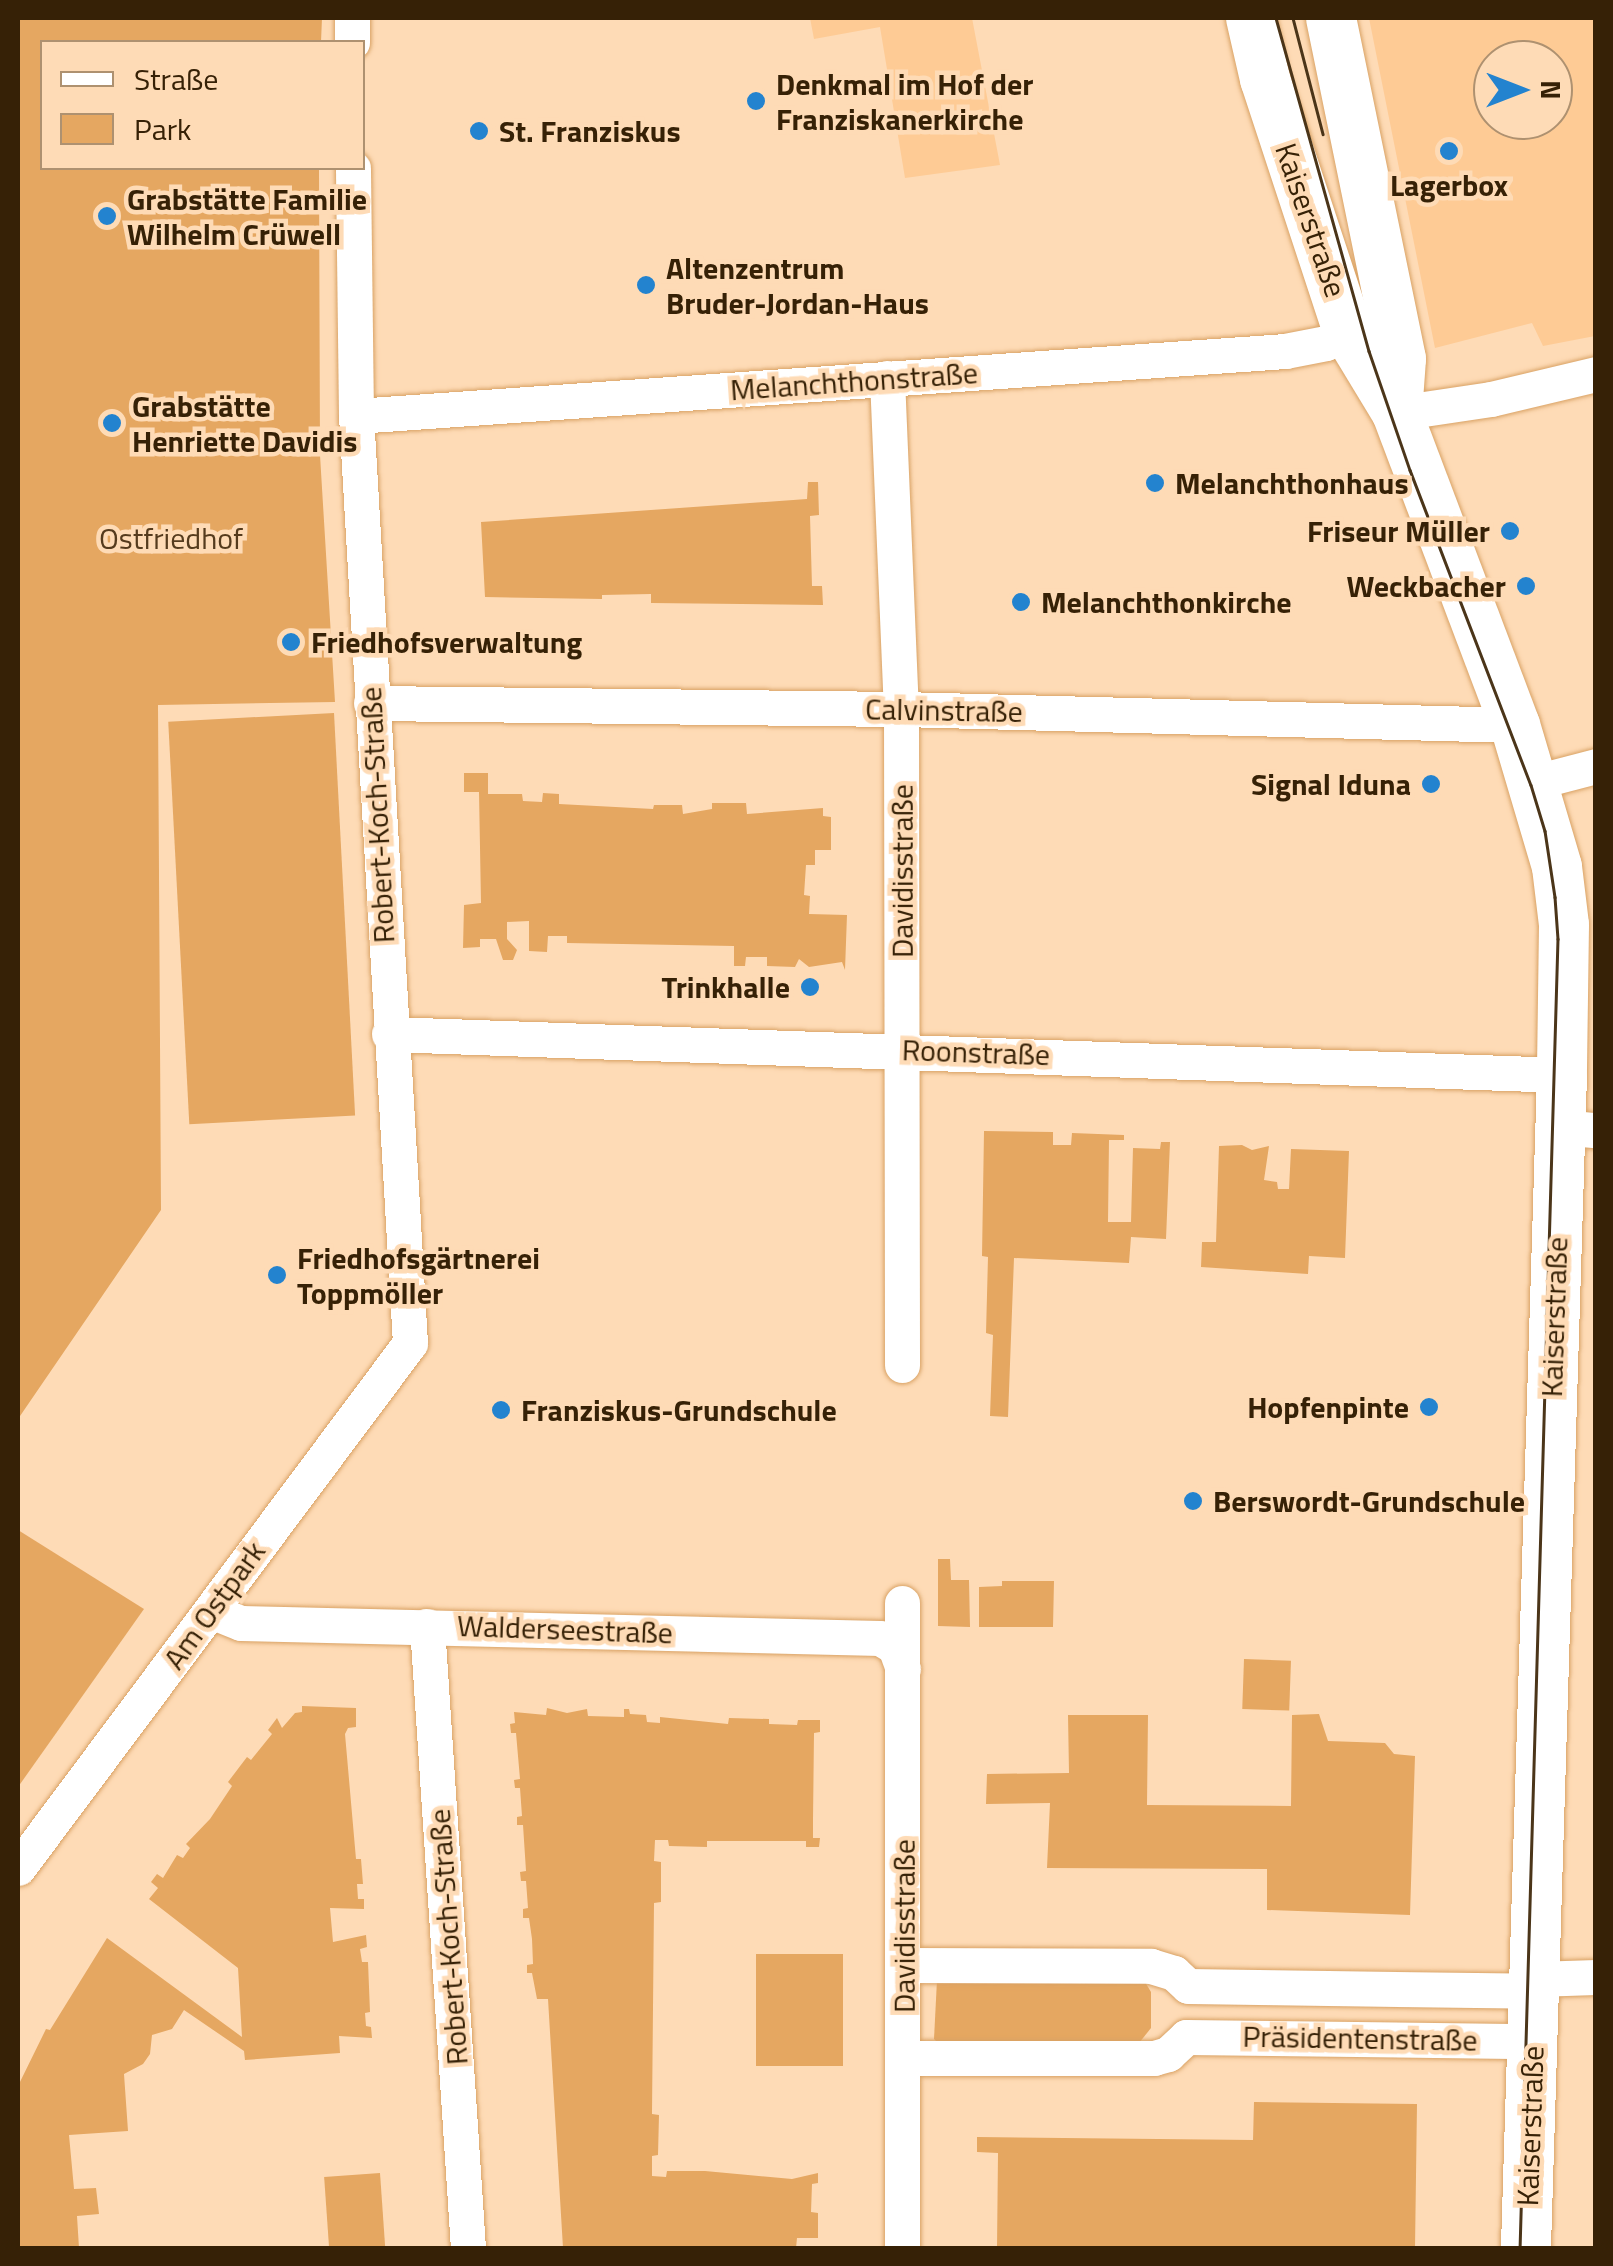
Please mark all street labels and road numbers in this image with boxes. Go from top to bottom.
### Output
street label: Kaiserstraße [1268,138,1354,302]
street label: Melanchthonstraße [729,354,979,408]
street label: Robert-Koch-Straße [352,686,402,944]
street label: Calvinstraße [865,691,1023,729]
street label: Davidisstraße [884,784,920,958]
street label: Roonstraße [901,1031,1051,1073]
street label: Kaiserstraße [1533,1236,1575,1398]
street label: Am Ostpark [156,1534,272,1676]
street label: Walderseestraße [456,1607,674,1651]
street label: Robert-Koch-Straße [421,1808,475,2066]
street label: Davidisstraße [886,1839,922,2013]
street label: Präsidentenstraße [1242,2018,1478,2058]
street label: Kaiserstraße [1509,2045,1551,2207]

